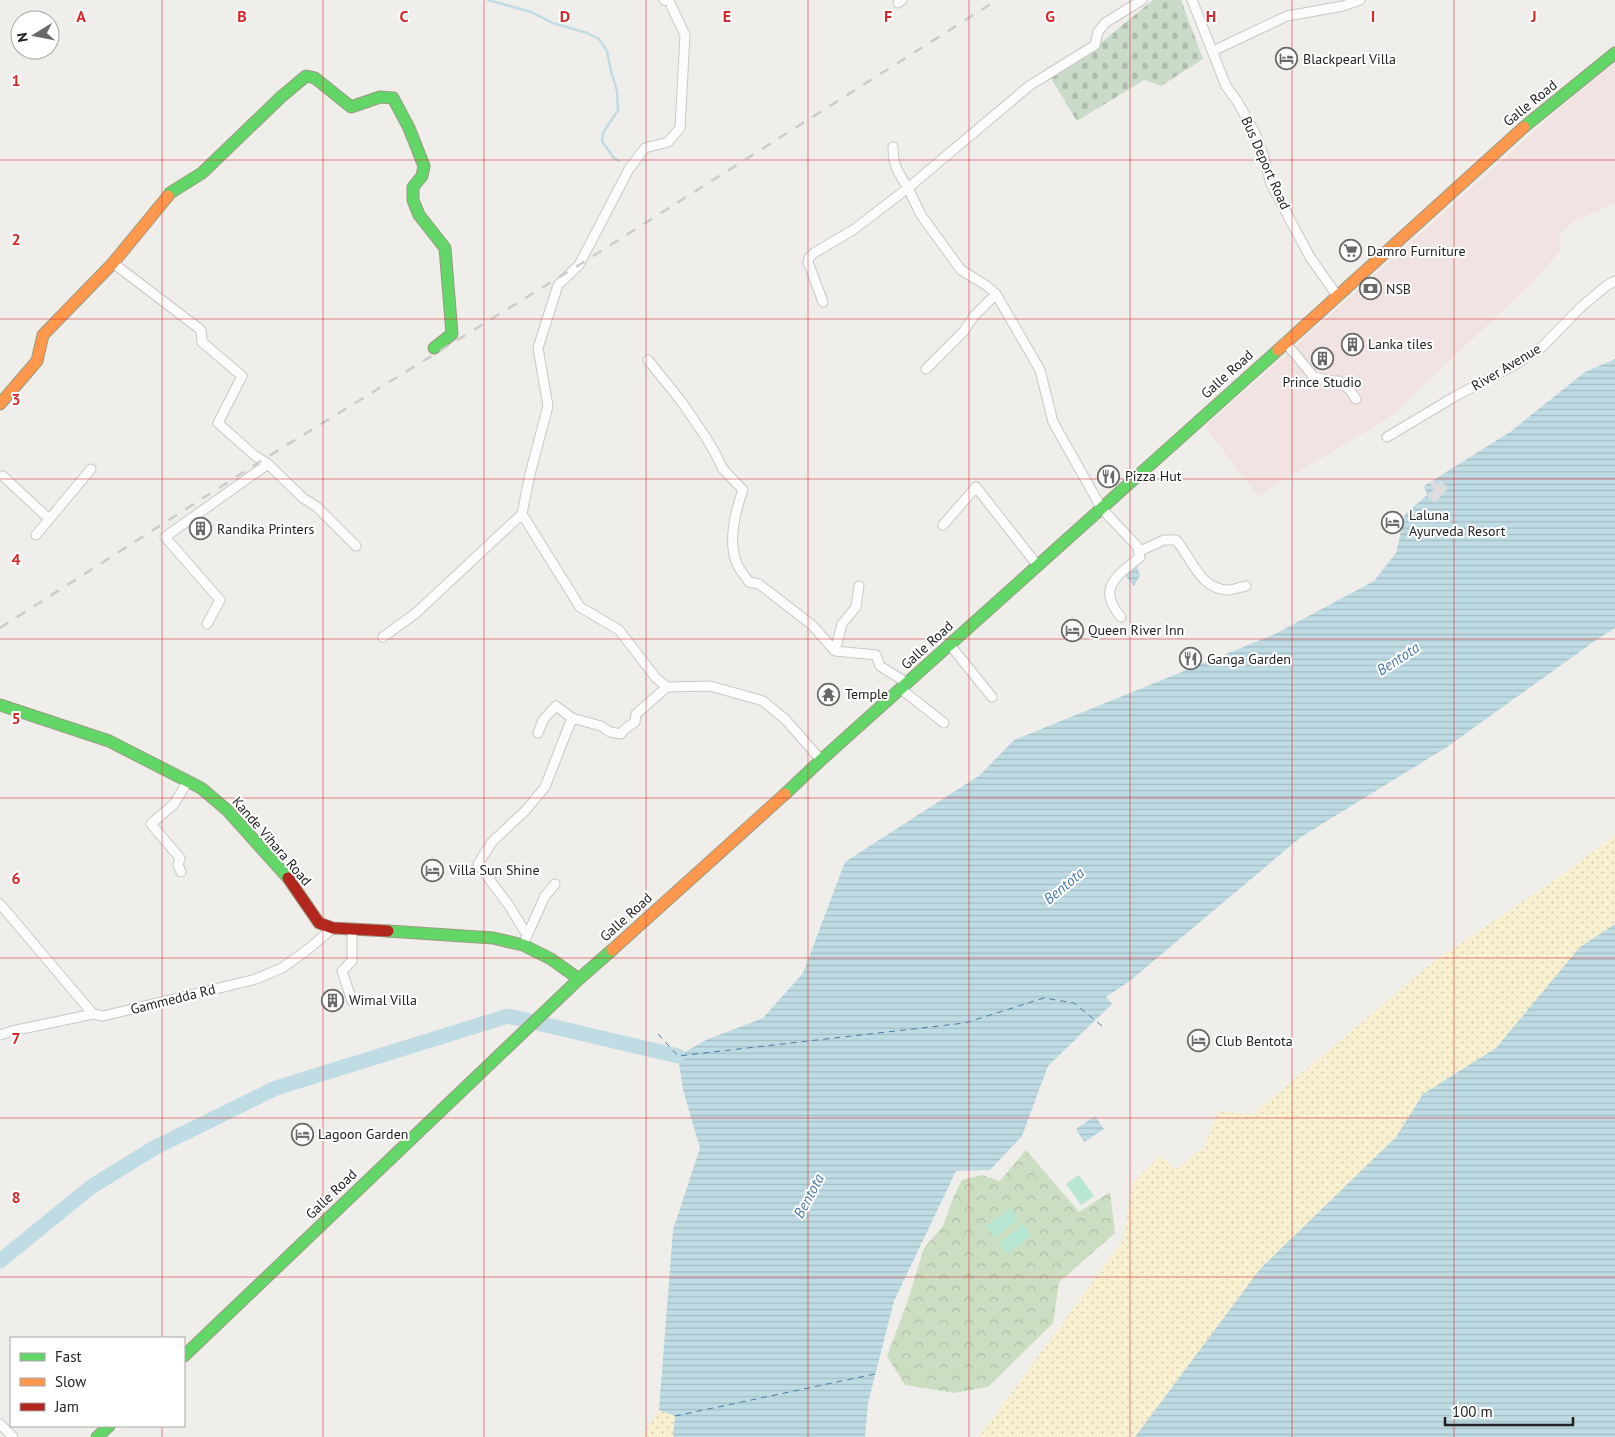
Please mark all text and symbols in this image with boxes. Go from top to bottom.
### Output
text: A [76,6,86,26]
text: B [237,6,247,26]
text: C [400,6,409,26]
text: D [560,6,570,26]
text: E [723,6,731,26]
text: F [884,6,892,26]
text: G [1045,6,1055,26]
text: H [1206,6,1216,26]
text: I [1371,6,1375,26]
text: J [1530,6,1537,26]
north arrow [10,10,60,60]
text: N [13,31,32,43]
hotel icon: Blackpearl Villa [1275,47,1299,71]
place label: Blackpearl Villa [1303,50,1396,68]
text: 1 [11,70,21,90]
street label: Galle Road [1499,76,1561,130]
street label: Bus Deport Road [1237,114,1295,212]
text: 2 [11,229,21,249]
supermarket icon: Damro Furniture [1339,239,1363,263]
place label: Damro Furniture [1367,242,1466,260]
bank icon: NSB [1358,277,1382,301]
place label: NSB [1386,280,1411,298]
building icon: Lanka tiles [1340,332,1364,356]
place label: Lanka tiles [1368,335,1433,353]
street label: River Avenue [1468,339,1544,395]
street label: Galle Road [1197,346,1257,402]
building icon: Prince Studio [1310,347,1334,371]
place label: Prince Studio [1283,373,1361,391]
text: 3 [11,389,21,409]
restaurant icon: Pizza Hut [1097,464,1121,488]
place label: Pizza Hut [1125,467,1182,485]
place label: Laluna Ayurveda Resort [1409,506,1506,540]
hotel icon: Laluna Ayurveda Resort [1381,511,1405,535]
building icon: Randika Printers [189,517,213,541]
place label: Randika Printers [217,520,314,538]
text: 4 [11,549,21,569]
street label: Galle Road [897,617,957,673]
hotel icon: Queen River Inn [1060,618,1084,642]
place label: Queen River Inn [1088,621,1184,639]
water label: Bentota [1373,637,1423,679]
restaurant icon: Ganga Garden [1179,647,1203,671]
place label: Ganga Garden [1207,650,1291,668]
temple icon: Temple [817,682,841,706]
place label: Temple [845,685,888,703]
text: 5 [11,708,21,728]
street label: Kande Vihara Road [228,793,316,889]
hotel icon: Villa Sun Shine [421,858,445,882]
place label: Villa Sun Shine [448,861,540,879]
water label: Bentota [1039,863,1088,908]
text: 6 [11,868,21,888]
street label: Galle Road [596,889,656,945]
street label: Gammedda Rd [129,980,217,1018]
building icon: Wimal Villa [321,988,345,1012]
place label: Wimal Villa [349,991,417,1009]
text: 7 [11,1028,21,1048]
hotel icon: Club Bentota [1187,1029,1211,1053]
place label: Club Bentota [1215,1032,1293,1050]
hotel icon: Lagoon Garden [290,1122,314,1146]
place label: Lagoon Garden [318,1125,408,1143]
street label: Galle Road [302,1165,360,1223]
water label: Bentota [789,1170,828,1221]
text: 8 [11,1187,21,1207]
legend [10,1337,185,1427]
text: Fast [55,1347,82,1366]
text: Slow [55,1372,86,1391]
scale bar [1445,1394,1572,1426]
text: Jam [54,1397,79,1416]
text: 100 m [1452,1402,1493,1421]

